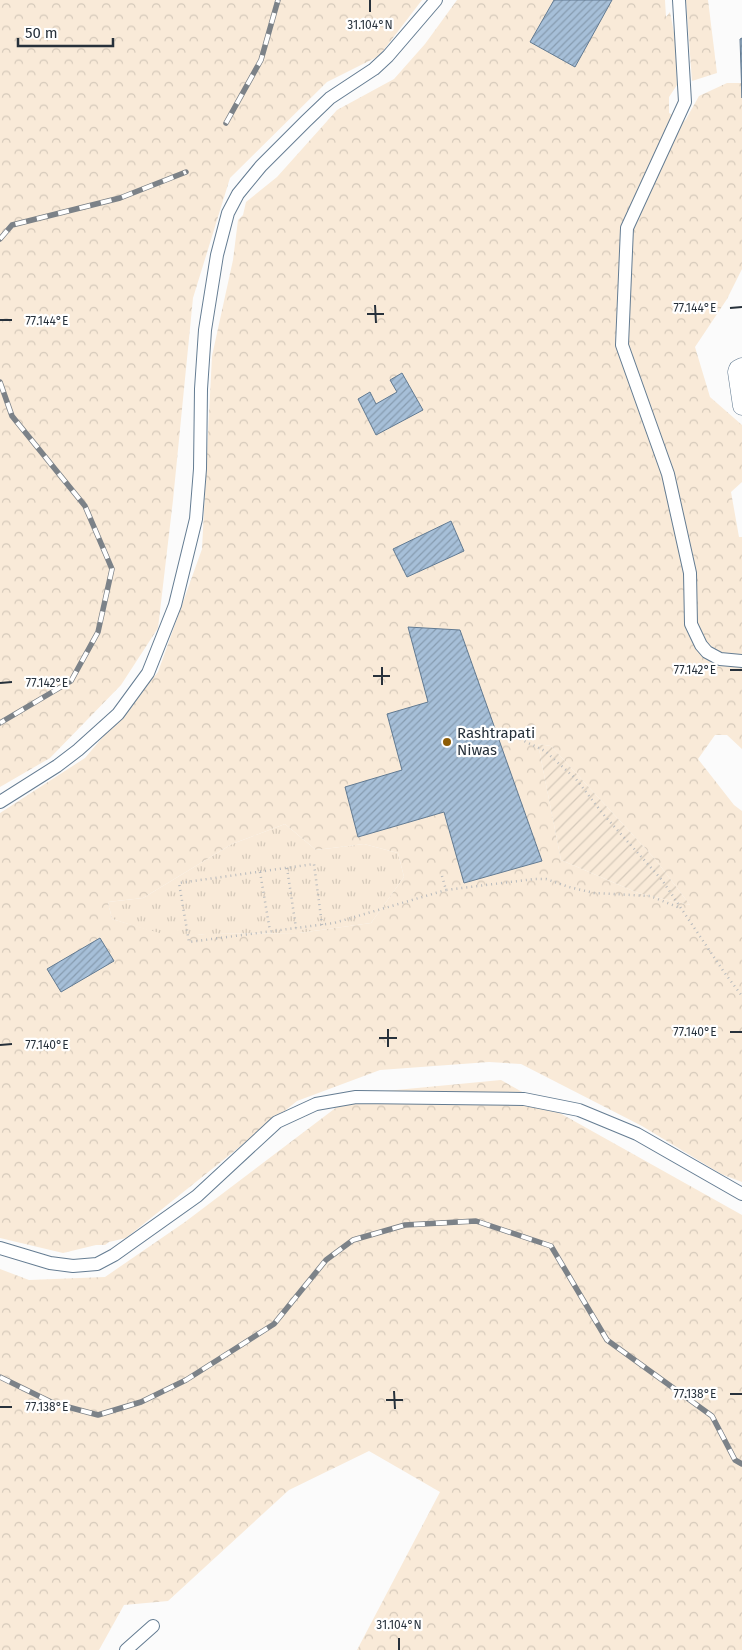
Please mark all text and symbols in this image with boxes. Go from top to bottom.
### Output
scale bar [18,15,112,47]
text: 31.104°N [347,18,393,32]
text: 50 m [25,24,58,42]
text: 77.144°E [674,301,717,315]
text: 77.144°E [26,314,69,328]
text: 77.142°E [674,663,716,677]
text: 77.142°E [26,676,68,690]
place label: Rashtrapati Niwas [457,724,535,759]
marker: Rashtrapati Niwas [441,736,453,748]
text: 77.140°E [673,1025,717,1039]
text: 77.140°E [25,1038,69,1052]
text: 77.138°E [674,1387,716,1401]
text: 77.138°E [26,1400,68,1414]
text: 31.104°N [376,1618,422,1632]

